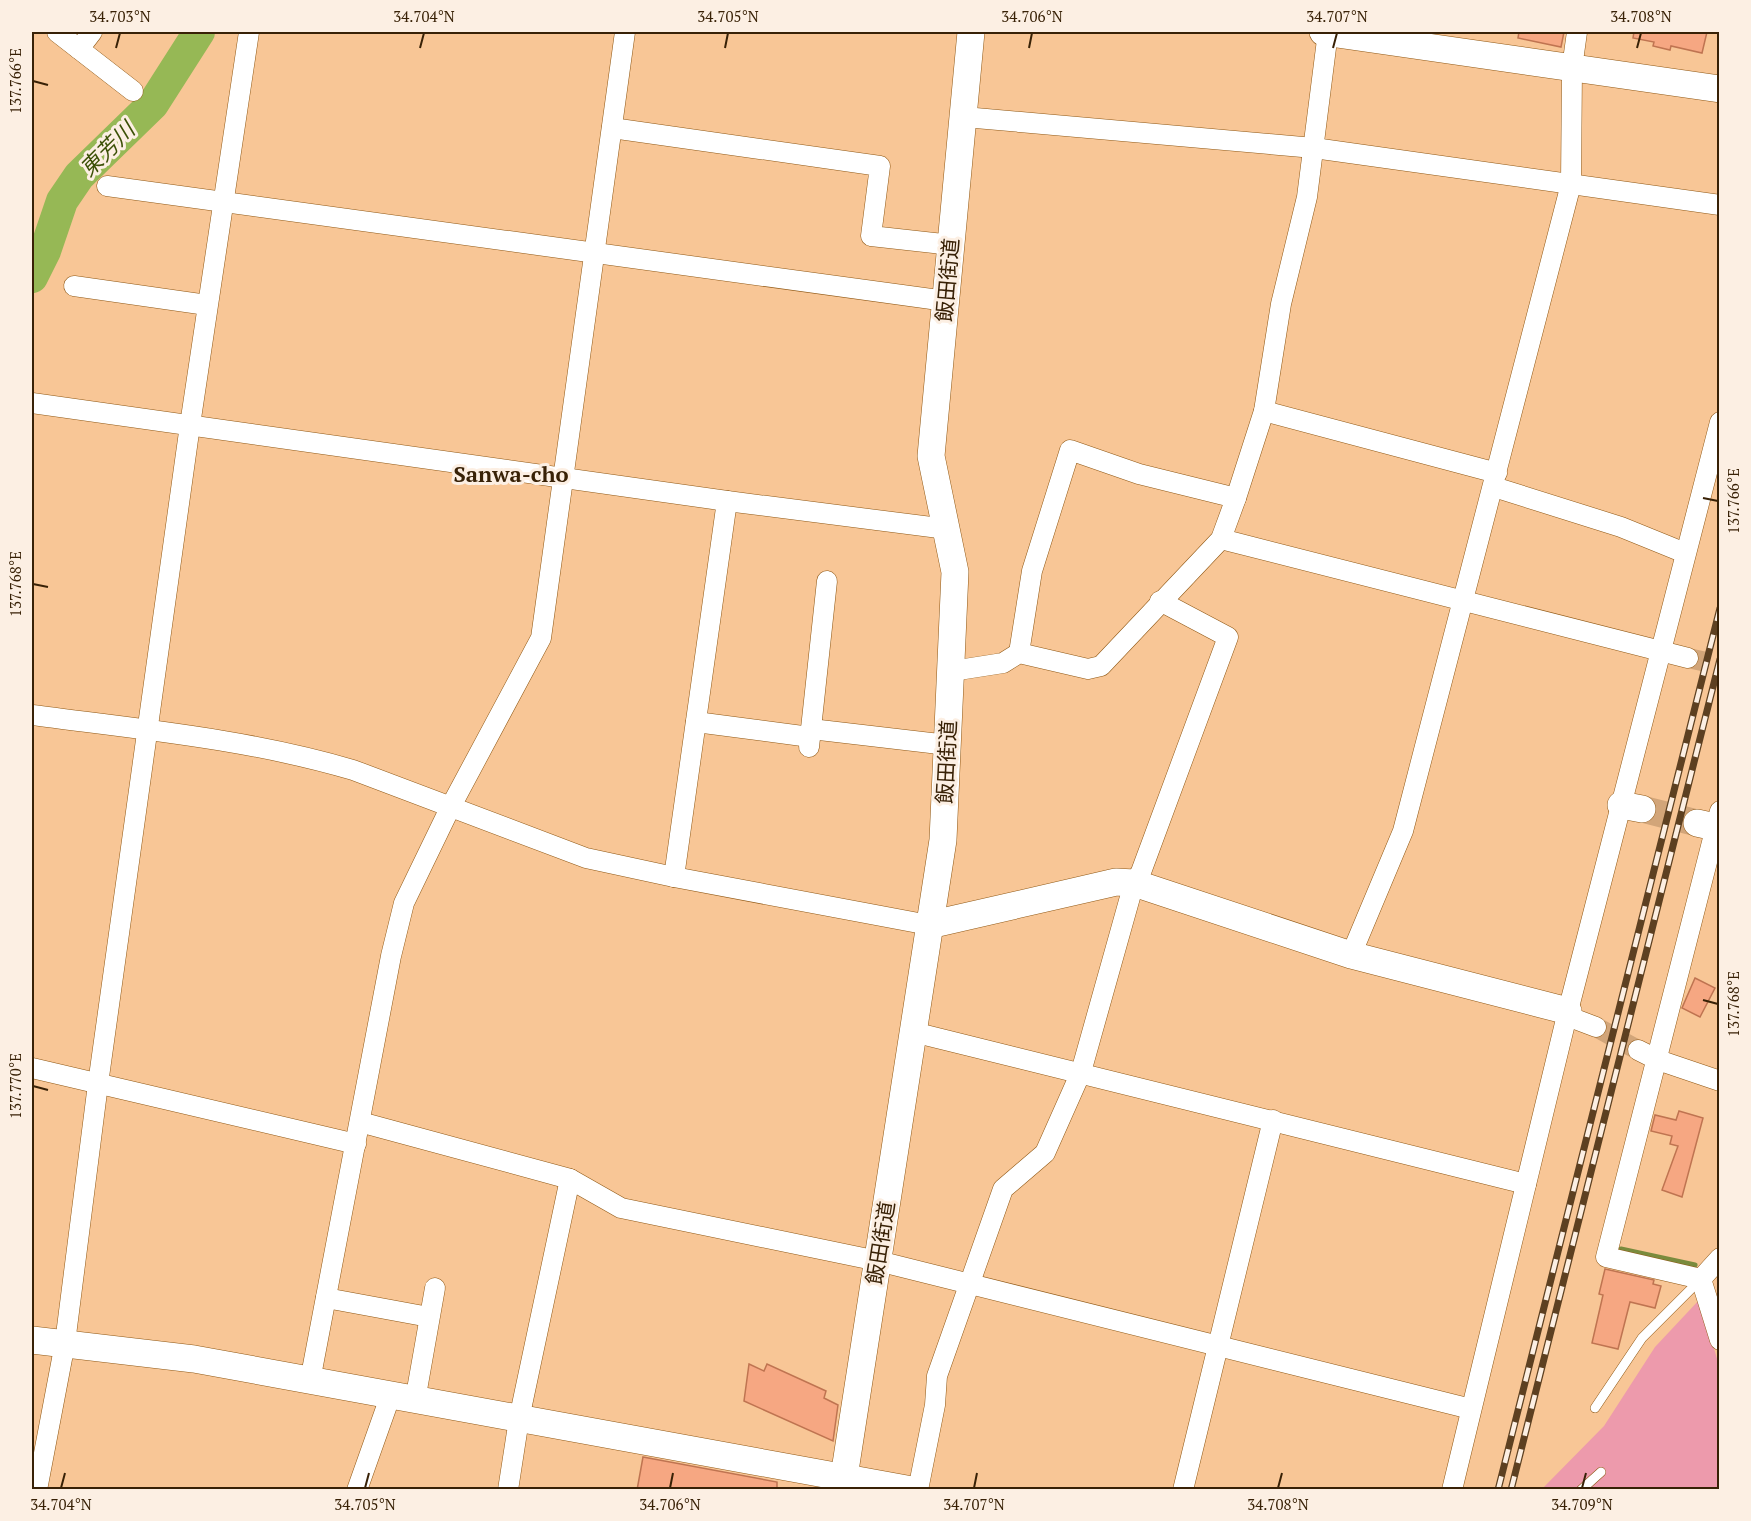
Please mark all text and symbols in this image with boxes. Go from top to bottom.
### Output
text: 34.703°N [89,6,151,26]
text: 34.704°N [393,6,455,26]
text: 34.705°N [697,6,759,26]
text: 34.706°N [1001,6,1063,26]
text: 34.707°N [1306,6,1368,26]
text: 34.708°N [1610,6,1672,26]
text: 137.766°E [5,48,25,114]
water label: 東芳川 [73,114,142,182]
street label: 飯田街道 [929,237,965,323]
district label: Sanwa-cho [453,459,569,488]
text: 137.766°E [1723,468,1743,534]
text: 137.768°E [5,551,25,617]
street label: 飯田街道 [930,719,962,805]
text: 137.768°E [1723,971,1743,1037]
text: 137.770°E [5,1053,25,1119]
street label: 飯田街道 [860,1199,900,1287]
text: 34.704°N [30,1494,92,1514]
text: 34.705°N [334,1494,396,1514]
text: 34.706°N [639,1494,701,1514]
text: 34.707°N [943,1494,1005,1514]
text: 34.708°N [1247,1494,1309,1514]
text: 34.709°N [1551,1494,1613,1514]

